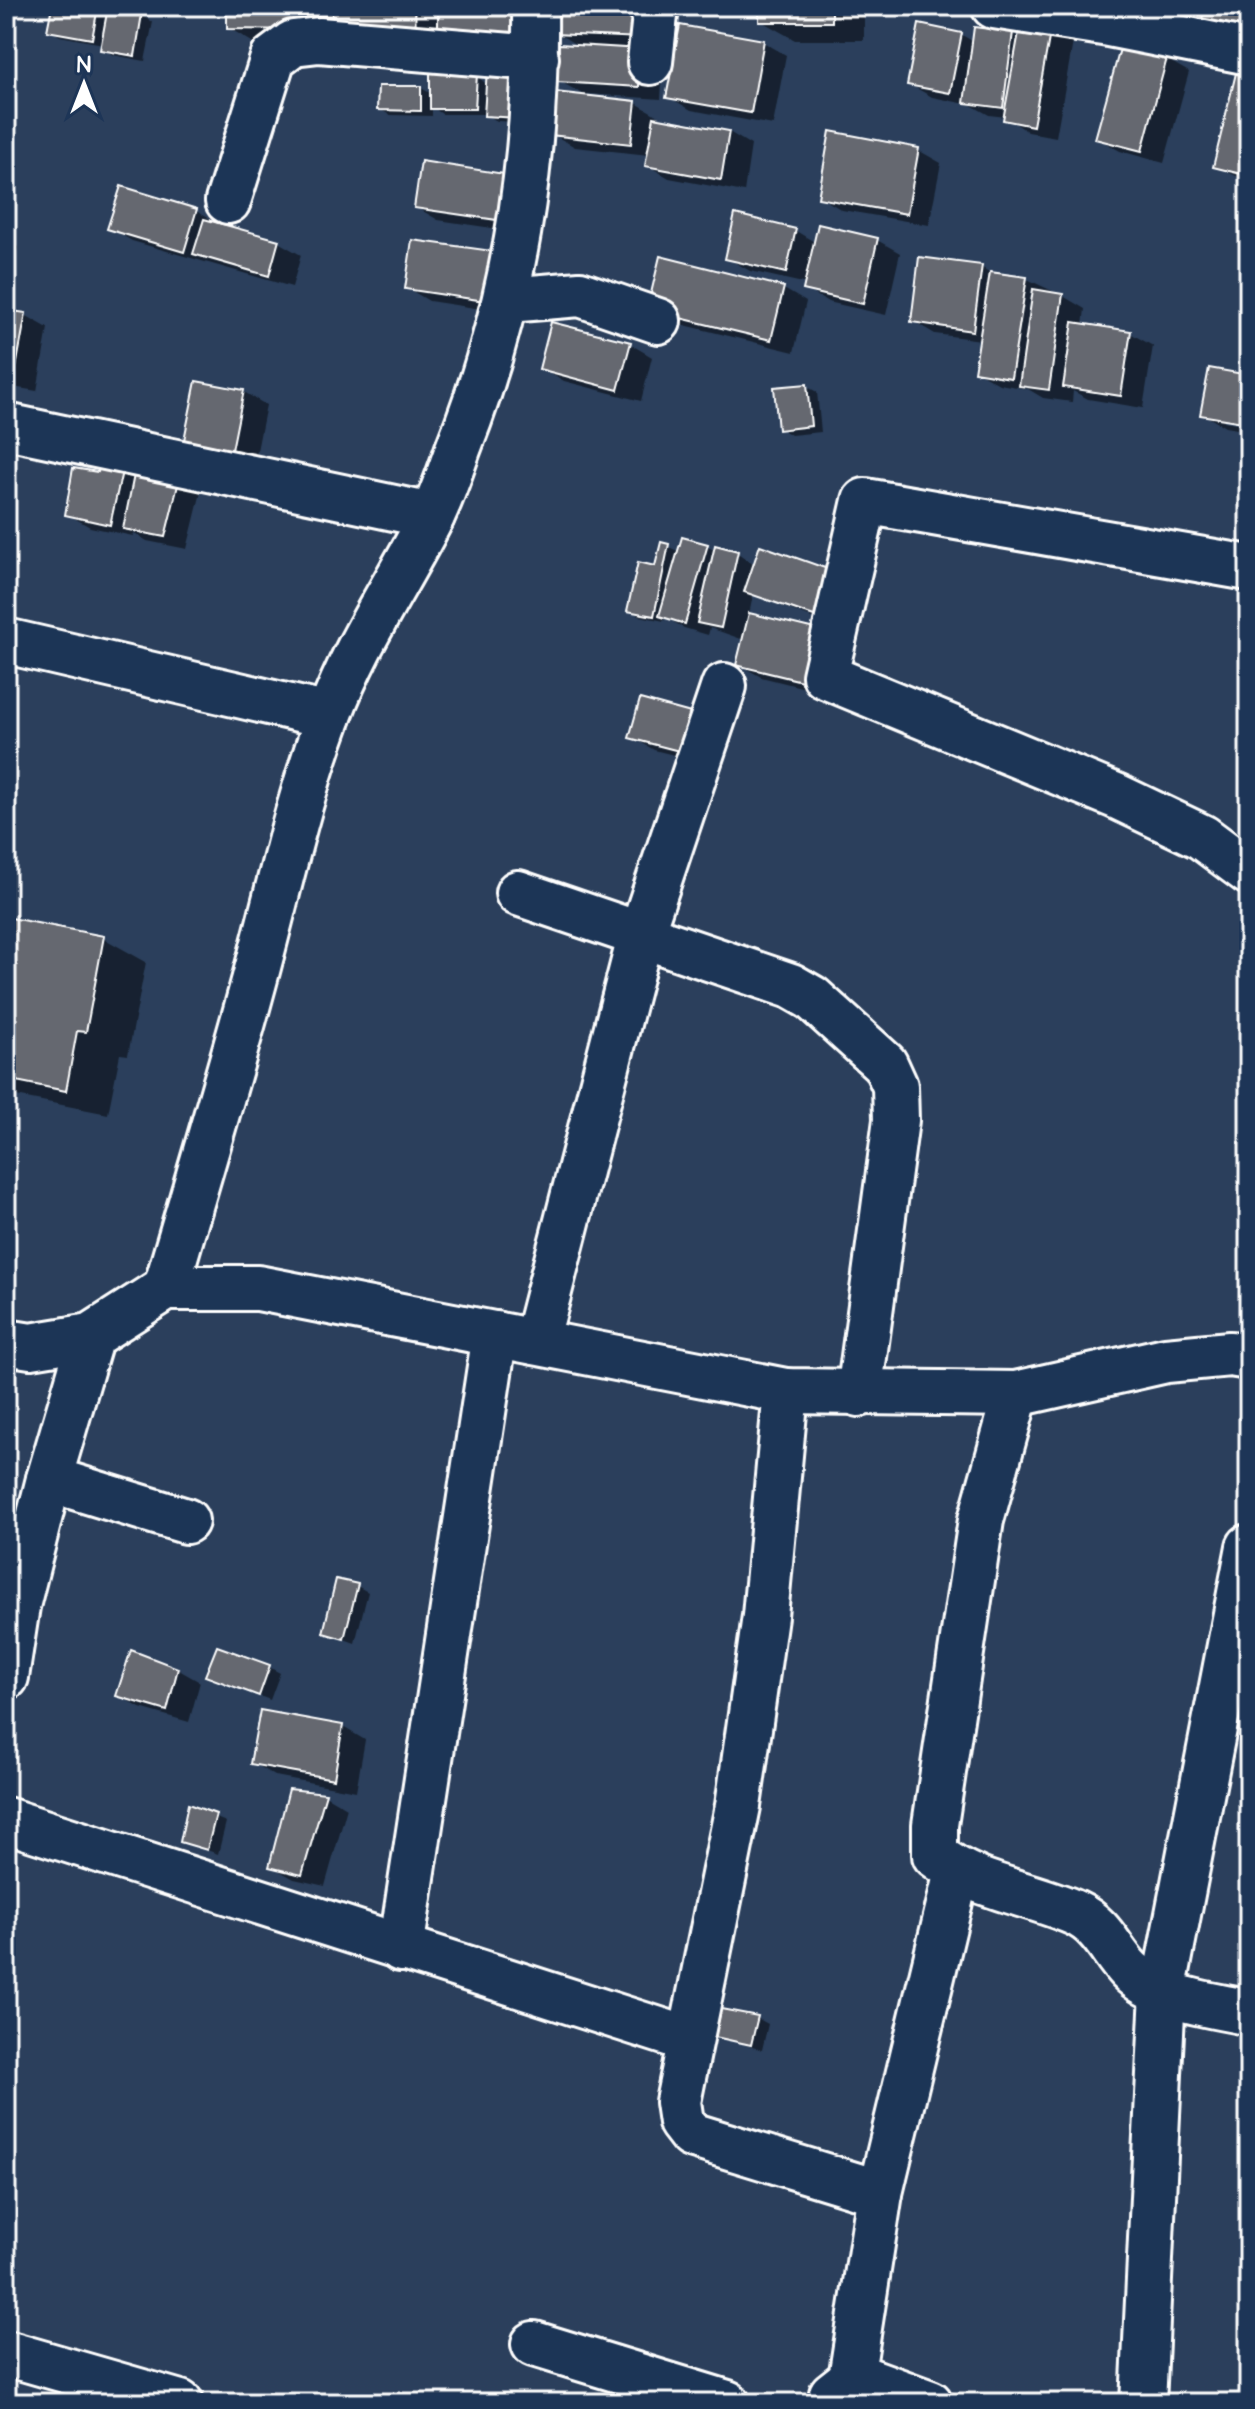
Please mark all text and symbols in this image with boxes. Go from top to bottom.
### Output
north arrow [44,44,124,124]
text: N [77,50,91,81]

